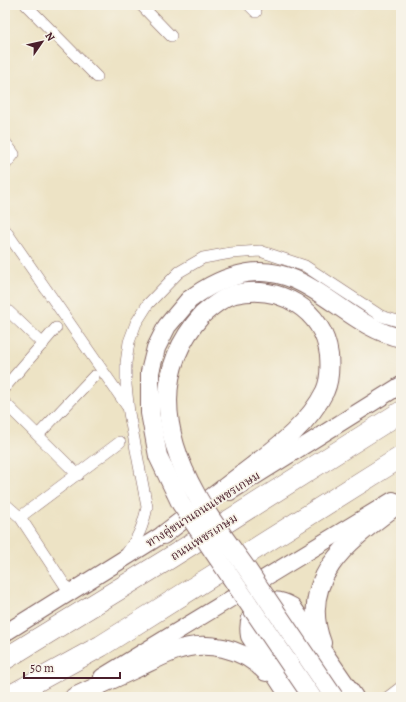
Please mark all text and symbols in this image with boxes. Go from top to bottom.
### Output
north arrow [22,22,62,62]
text: N [41,29,58,44]
street label: ทางคู่ขนานถนนเพชรเกษม [143,468,263,550]
street label: ถนนเพชรเกษม [168,511,240,563]
scale bar [24,654,120,680]
text: 50 m [30,660,54,676]

